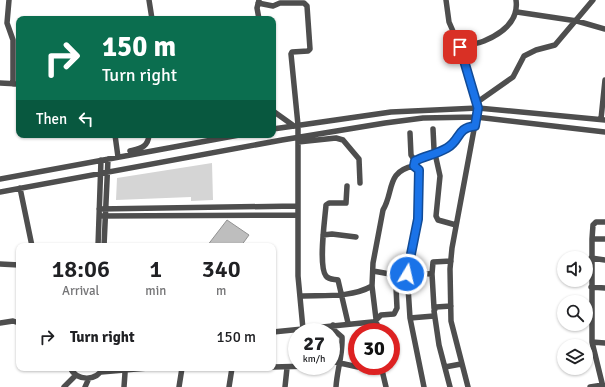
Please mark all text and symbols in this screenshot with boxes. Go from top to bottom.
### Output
text: 150 m [102,30,176,64]
pin [443,30,477,64]
icon: right [36,32,88,84]
icon: arrive [449,36,471,58]
text: Turn right [102,64,177,86]
icon: left [75,108,97,130]
text: Then [36,110,67,128]
map controls [557,251,593,375]
button: sound [557,251,593,287]
position arrow [386,253,428,295]
text: 18:06 [51,254,110,284]
text: 1 [149,254,162,284]
text: 340 [202,254,241,284]
text: Arrival [62,283,99,299]
text: min [145,283,166,299]
text: m [216,283,226,299]
button: search [557,295,593,331]
speed limit sign: 30 [348,323,400,375]
icon: right [36,326,58,348]
text: Turn right [70,328,135,346]
text: 150 m [216,328,256,346]
text: 27 [303,331,325,356]
button: layers [557,339,593,375]
text: km/h [303,353,325,365]

